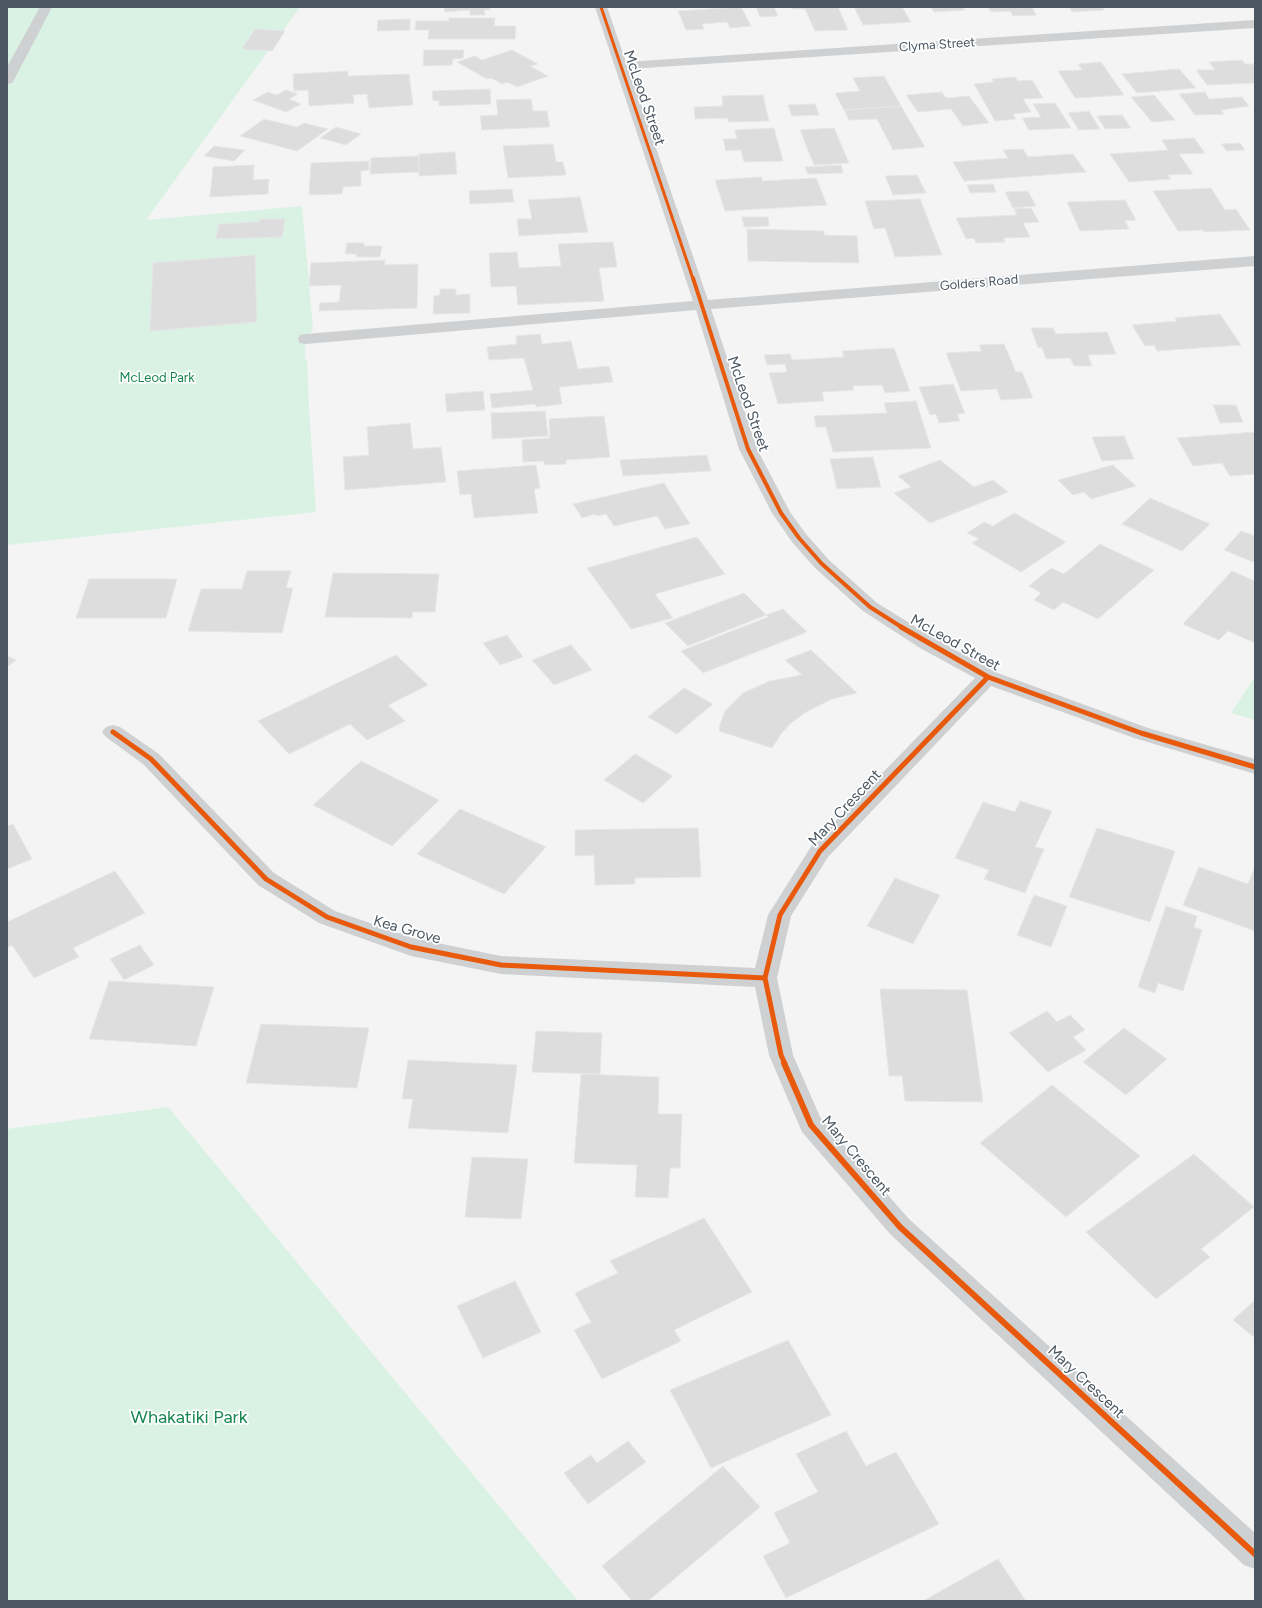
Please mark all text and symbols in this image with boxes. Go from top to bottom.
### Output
street label: Clyma Street [898,35,976,55]
street label: McLeod Street [619,48,669,148]
street label: Golders Road [939,272,1019,294]
street label: McLeod Street [723,354,773,454]
park label: McLeod Park [120,370,194,386]
street label: McLeod Street [907,611,1003,675]
street label: Mary Crescent [805,766,885,850]
street label: Kea Grove [371,912,443,948]
street label: Mary Crescent [817,1113,895,1199]
street label: Mary Crescent [1044,1342,1128,1422]
park label: Whakatiki Park [131,1407,247,1429]

